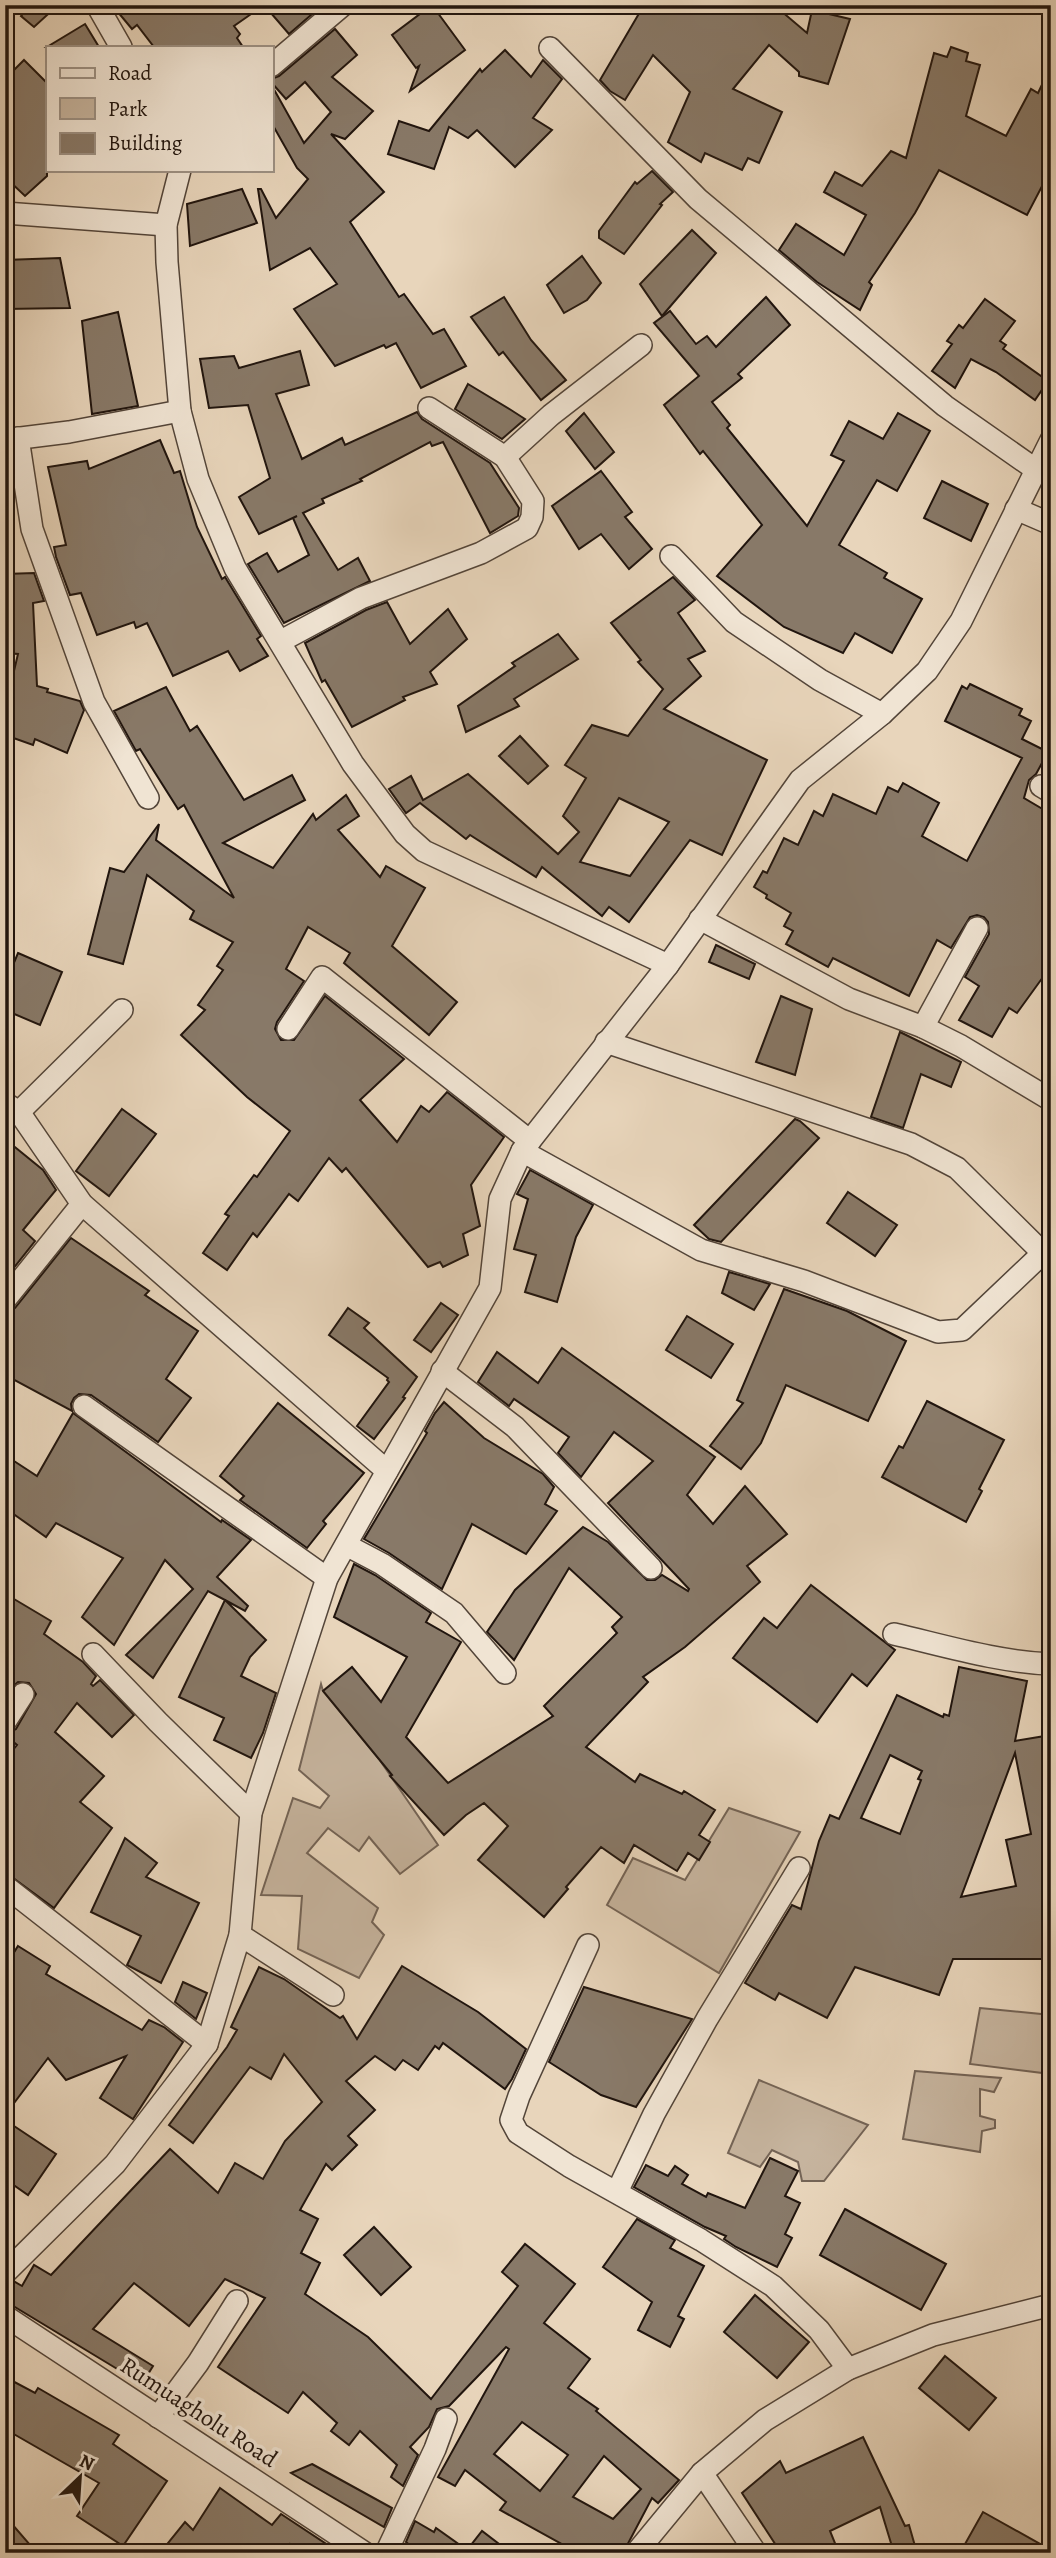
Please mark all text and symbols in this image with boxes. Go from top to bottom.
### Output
legend [46,46,273,172]
text: Road [108,59,152,87]
text: Park [108,95,148,123]
text: Building [108,129,183,157]
street label: Rumuagholu Road [114,2349,284,2475]
north arrow [46,2442,116,2512]
text: N [75,2448,99,2477]

